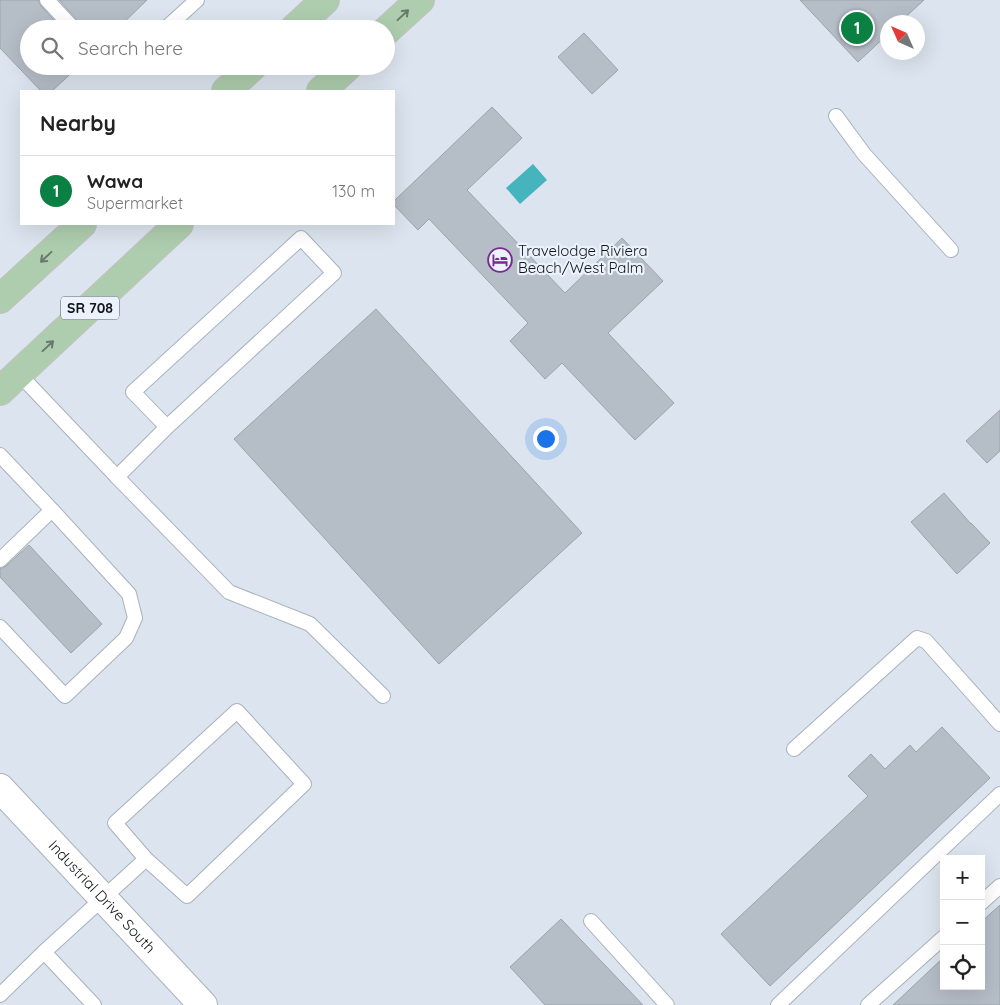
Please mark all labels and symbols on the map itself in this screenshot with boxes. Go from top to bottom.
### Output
one-way arrow [396,9,409,21]
pin: 1 [841,9,873,47]
north arrow [880,15,925,60]
place label: Travelodge Riviera Beach/West Palm [518,241,648,277]
hotel icon: Travelodge Riviera Beach/West Palm [487,247,513,273]
one-way arrow [40,251,53,263]
road number: SR 708 [61,296,119,320]
one-way arrow [42,340,55,352]
your location [533,426,559,452]
street label: Industrial Drive South [45,836,160,957]

